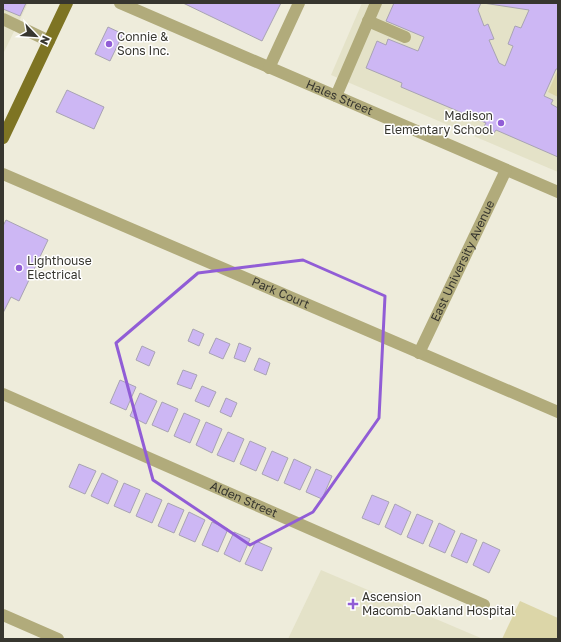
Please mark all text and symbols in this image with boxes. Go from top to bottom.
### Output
north arrow [16,16,56,56]
place label: Connie & Sons Inc. [117,29,170,58]
text: N [38,34,53,47]
marker: Connie & Sons Inc. [104,39,114,49]
street label: Hales Street [304,76,376,118]
place label: Madison Elementary School [384,108,493,137]
marker: Madison Elementary School [496,118,506,128]
street label: East University Avenue [427,198,498,324]
place label: Lighthouse Electrical [27,253,92,282]
marker: Lighthouse Electrical [14,263,24,273]
street label: Park Court [250,274,312,312]
street label: Alden Street [208,478,280,521]
place label: Ascension Macomb-Oakland Hospital [362,589,515,618]
marker: Ascension Macomb-Oakland Hospital [347,598,359,610]

